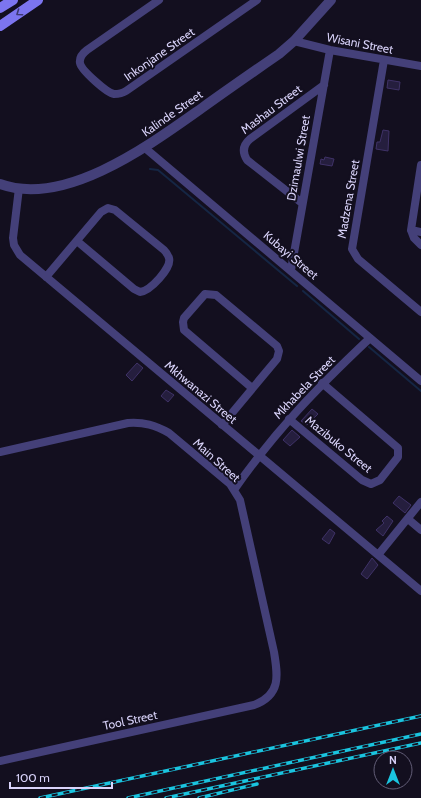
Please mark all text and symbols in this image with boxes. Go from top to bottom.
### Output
one-way arrow [16,8,23,16]
street label: Inkonjane Street [121,24,197,84]
street label: Wisani Street [326,29,394,57]
street label: Mashau Street [238,81,304,137]
street label: Kalinde Street [139,86,205,140]
street label: Dzimaulwi Street [283,114,313,202]
street label: Madzena Street [334,158,362,240]
street label: Kubayi Street [260,228,322,282]
street label: Mkhabela Street [270,352,338,422]
street label: Mkhwanazi Street [162,357,240,427]
street label: Mazibuko Street [302,412,376,476]
street label: Main Street [190,435,244,485]
street label: Tool Street [102,707,158,733]
north arrow [373,750,413,790]
text: N [389,753,397,767]
scale bar [10,764,112,790]
text: 100 m [16,770,50,785]

